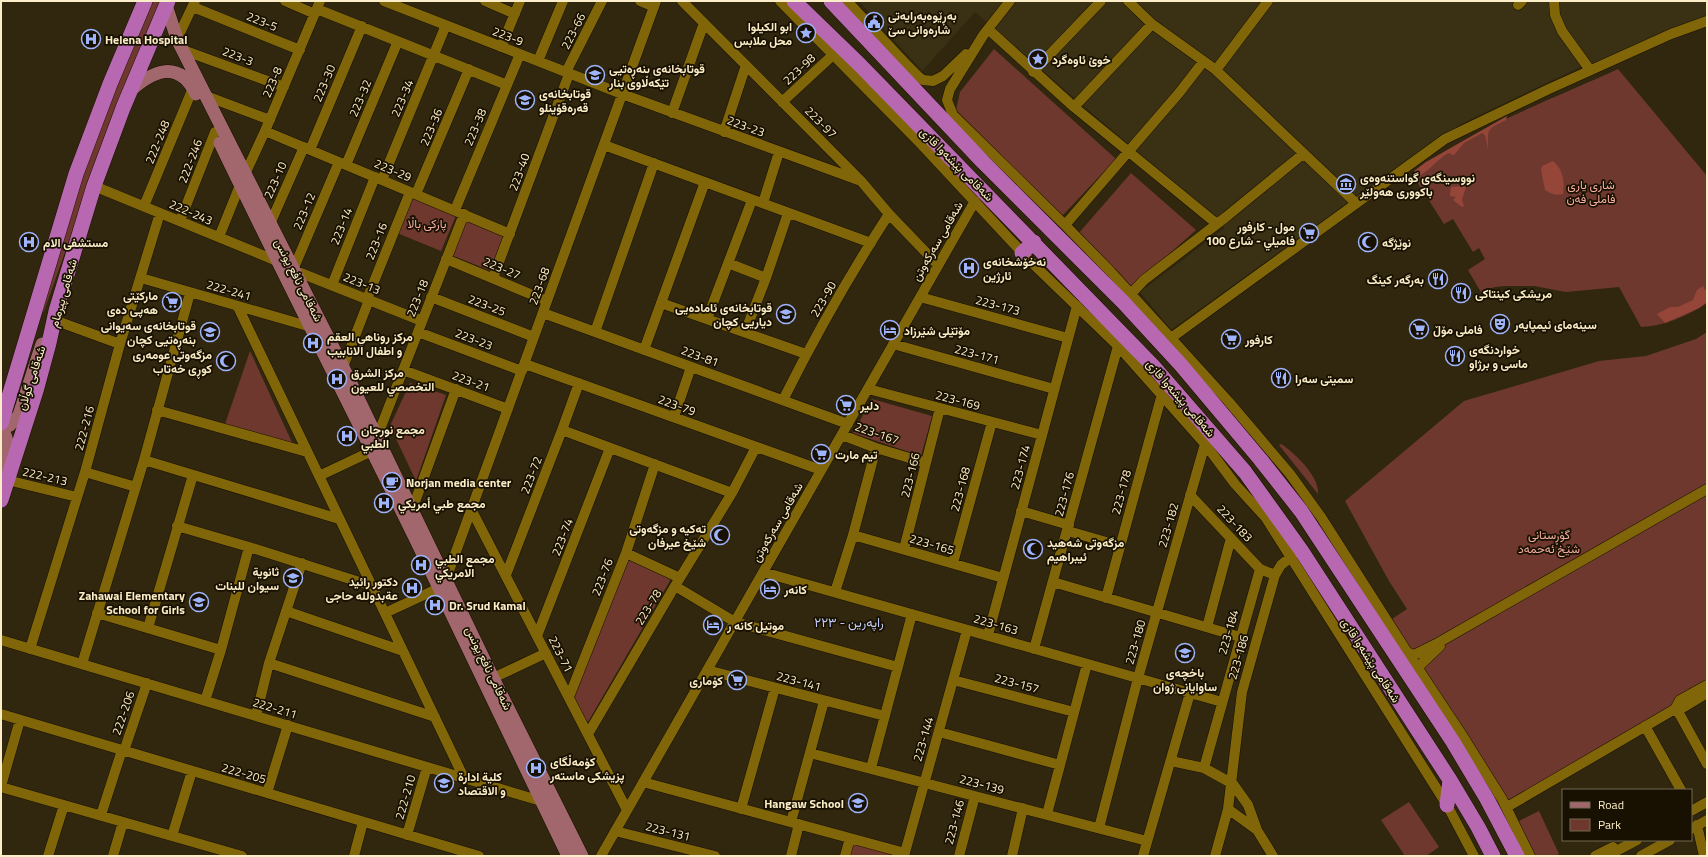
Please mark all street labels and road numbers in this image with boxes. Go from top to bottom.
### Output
street label: 223-5 [244,6,281,36]
street label: 223-66 [556,9,590,53]
street label: 223-9 [490,21,527,51]
street label: 223-3 [220,41,256,71]
street label: 223-98 [778,49,820,89]
street label: 223-30 [308,61,340,105]
street label: 223-8 [257,63,287,101]
street label: 223-32 [344,76,376,120]
street label: 223-34 [386,76,418,120]
street label: 223-97 [801,102,841,142]
street label: 223-36 [415,105,447,149]
street label: 223-38 [459,105,491,149]
street label: 223-23 [724,110,768,142]
street label: 222-248 [140,117,174,167]
street label: شەقامی پێشەوا قازی [916,123,998,205]
street label: 222-246 [173,136,207,186]
street label: 223-40 [503,150,535,194]
street label: 223-29 [371,154,415,186]
street label: 223-10 [258,158,292,202]
street label: 223-12 [288,189,320,233]
street label: 222-243 [166,194,216,230]
street label: شەقامی سەرکەوتن [906,198,968,284]
street label: 223-14 [325,204,357,248]
street label: 223-16 [360,219,392,263]
street label: شەقامی نافع یونس [270,235,328,325]
street label: 223-27 [480,252,524,284]
street label: شەقامی پیرمام [44,256,82,330]
street label: 223-68 [523,264,555,308]
street label: 223-13 [340,267,384,299]
street label: 222-241 [204,275,254,305]
street label: 223-18 [401,276,433,320]
street label: 223-90 [805,277,841,321]
street label: 223-25 [465,289,509,321]
street label: 223-173 [974,290,1022,320]
street label: 223-23 [452,323,496,355]
street label: 223-171 [953,339,1001,369]
street label: 223-81 [678,340,722,372]
street label: شەقامی گوڵان [12,343,50,413]
street label: شەقامی پێشەوا قازی [1142,355,1220,441]
street label: 223-21 [449,365,493,397]
street label: 223-169 [934,385,983,415]
street label: 223-79 [655,389,699,421]
street label: 222-216 [69,403,99,452]
street label: 223-167 [852,417,902,449]
street label: 223-174 [1005,442,1035,491]
street label: 223-166 [895,450,925,499]
street label: 223-72 [515,453,547,497]
street label: 222-213 [21,462,69,490]
street label: 223-168 [945,464,975,513]
street label: 223-178 [1106,467,1136,516]
street label: 223-176 [1049,469,1079,518]
street label: شەقامی سەرکەوتن [746,479,808,565]
street label: 223-182 [1153,500,1183,550]
street label: 223-183 [1213,500,1257,546]
street label: 223-74 [546,515,578,559]
street label: 223-165 [907,529,957,559]
street label: 223-76 [586,555,618,599]
street label: 223-78 [630,585,666,629]
street label: 223-184 [1213,607,1243,657]
street label: 223-163 [971,609,1021,639]
street label: شەقامی پێشەوا قازی [1336,614,1406,706]
street label: 223-180 [1120,617,1150,667]
street label: شەقامی نافع یونس [460,623,518,713]
street label: 223-71 [544,632,578,676]
street label: 223-186 [1223,632,1253,682]
street label: 223-141 [775,666,823,696]
street label: 223-157 [993,668,1041,698]
street label: 222-206 [107,688,139,738]
street label: 222-211 [250,692,300,724]
street label: 223-144 [908,714,938,764]
street label: 222-205 [219,758,269,788]
street label: 223-139 [958,769,1007,799]
street label: 222-210 [390,772,420,822]
street label: 223-146 [939,797,969,846]
street label: 223-131 [644,816,692,846]

